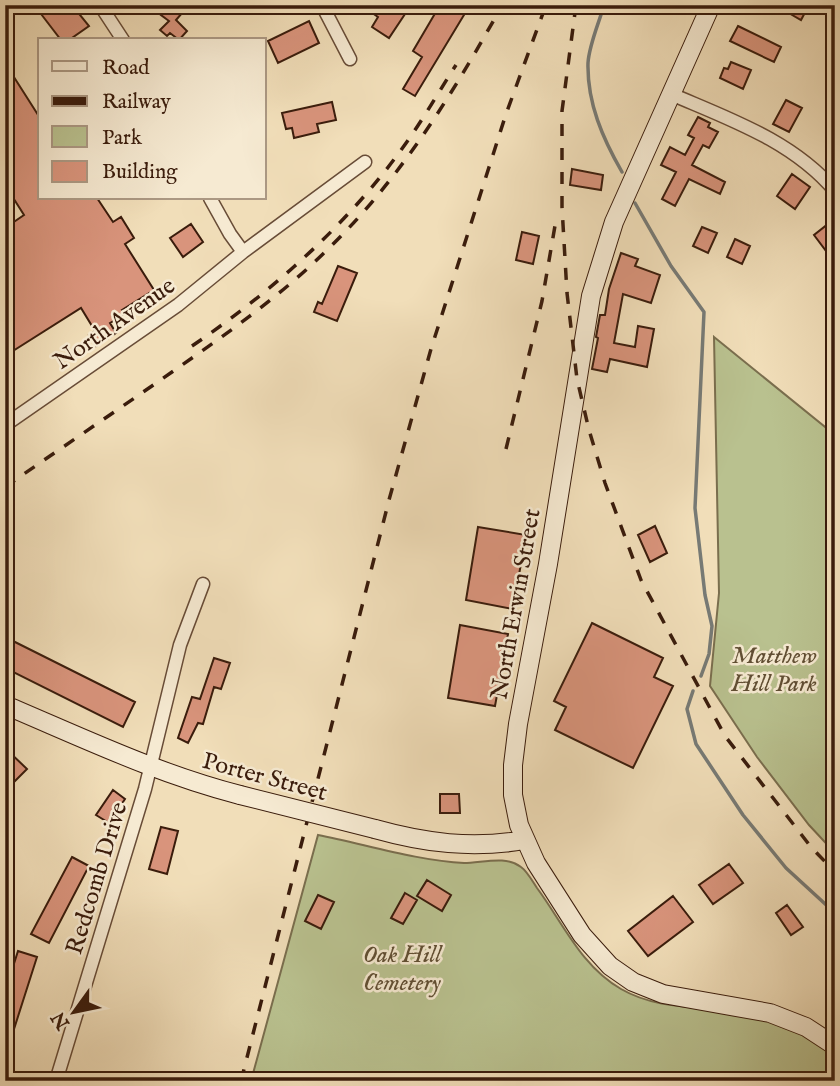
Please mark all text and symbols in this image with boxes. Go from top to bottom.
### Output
legend [38,38,266,200]
text: Road [102,55,150,82]
text: Railway [102,89,172,116]
text: Park [102,125,143,152]
text: Building [102,159,178,186]
street label: North Avenue [48,271,182,377]
street label: North Erwin Street [484,506,549,702]
park label: Matthew Hill Park [730,641,817,700]
street label: Porter Street [199,746,330,809]
street label: Redcomb Drive [60,799,135,958]
park label: Oak Hill Cemetery [363,940,443,999]
north arrow [38,978,108,1048]
text: N [47,1006,77,1034]

